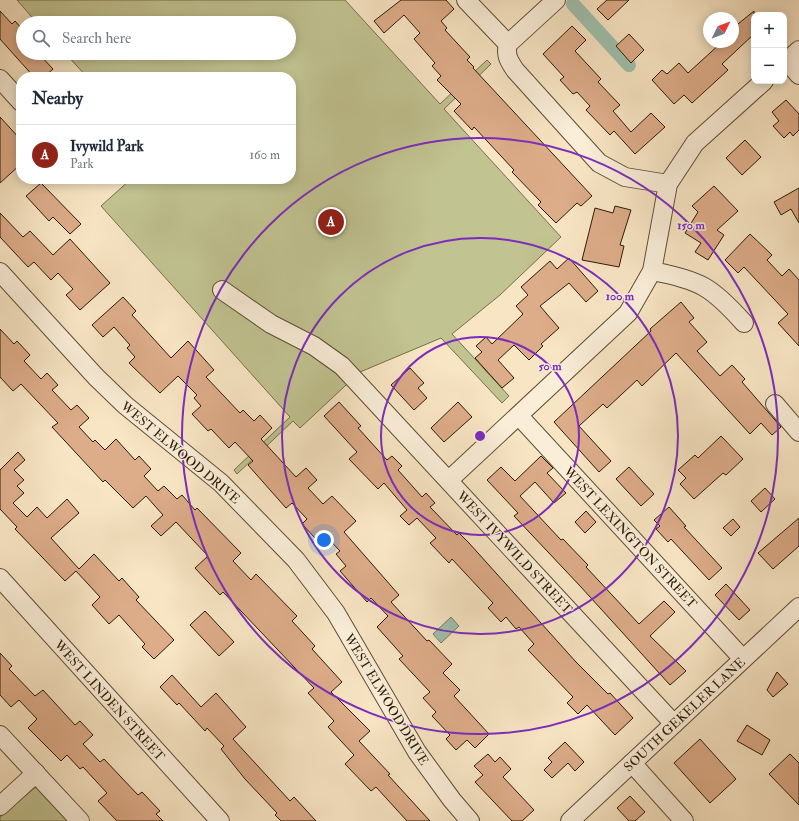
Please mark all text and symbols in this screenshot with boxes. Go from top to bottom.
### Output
north arrow [703,12,739,48]
map controls [751,12,787,84]
button: + [751,12,787,48]
search box [16,16,296,60]
icon: search [30,27,52,49]
text: Search here [62,29,131,48]
button: − [751,48,787,84]
text: Nearby [32,88,83,109]
text: Ivywild Park [70,137,144,156]
text: A [41,147,49,163]
text: 160 m [249,147,280,163]
text: Park [70,156,94,172]
pin: A [318,207,344,237]
text: 150 m [677,218,705,233]
text: 100 m [606,289,635,304]
text: 50 m [538,359,562,374]
street label: WEST ELWOOD DRIVE [117,398,243,507]
centre of rings [473,429,487,443]
street label: WEST LEXINGTON STREET [560,463,700,612]
street label: WEST IVYWILD STREET [453,487,576,618]
your location [314,530,334,550]
street label: WEST ELWOOD DRIVE [340,630,432,768]
street label: WEST LINDEN STREET [50,636,168,765]
street label: SOUTH GEKELER LANE [621,654,749,775]

